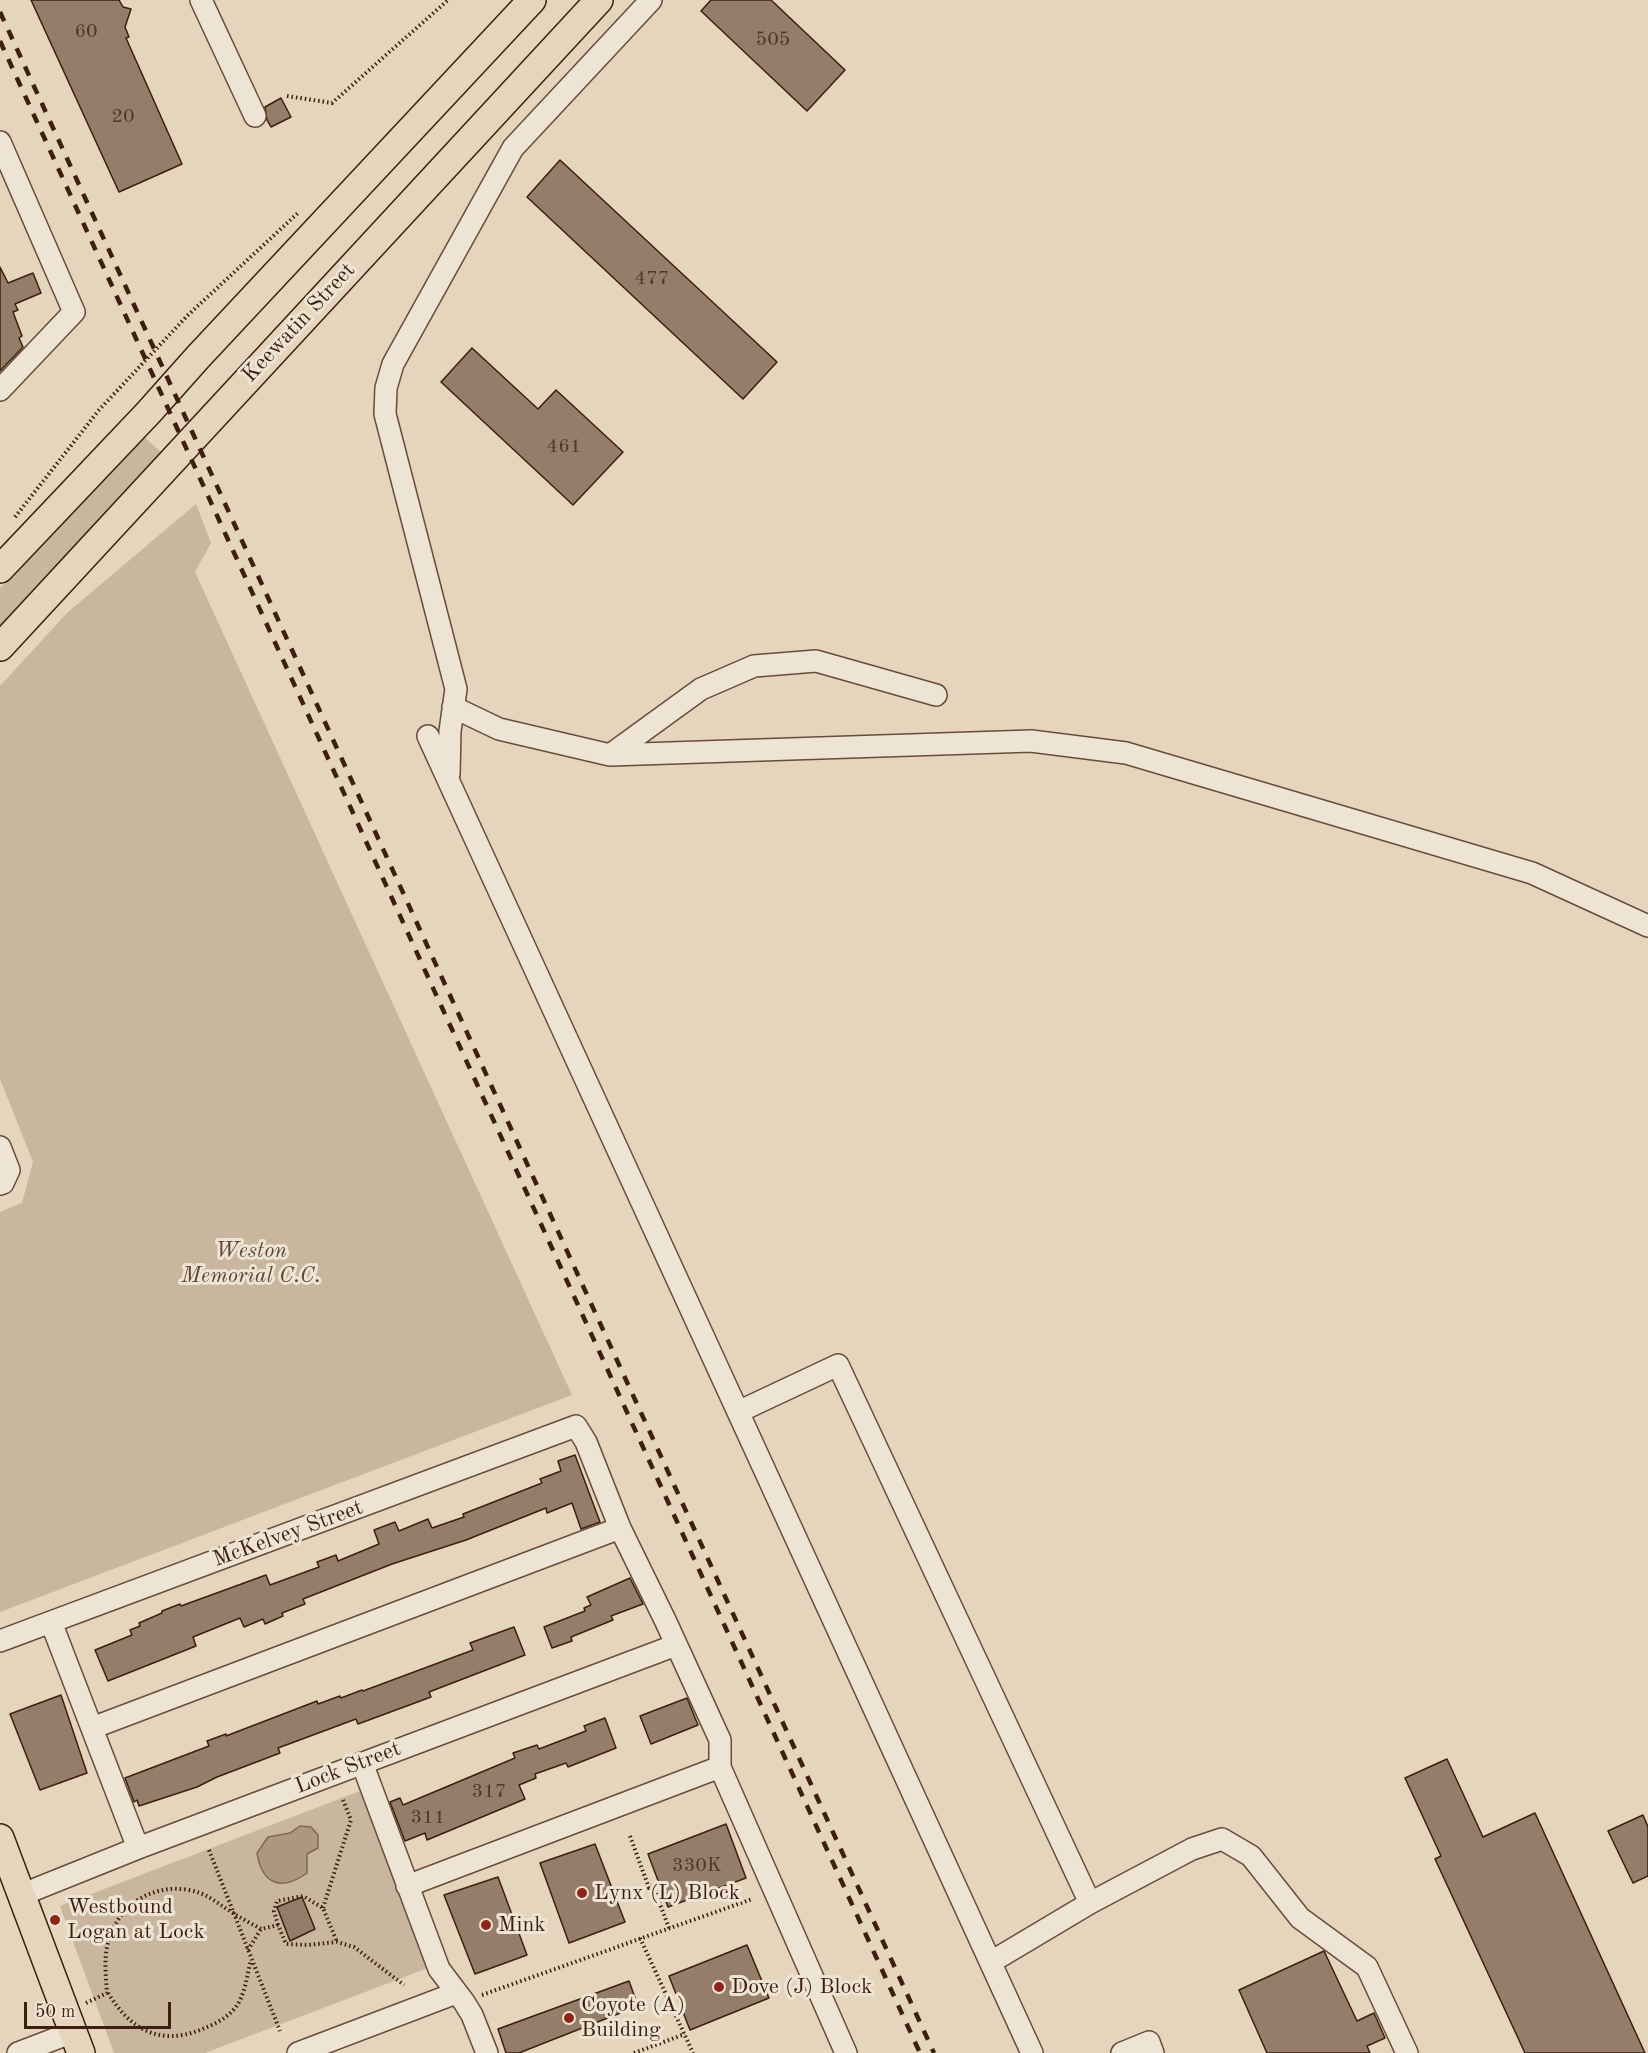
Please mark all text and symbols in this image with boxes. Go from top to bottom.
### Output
house number: 60 [74,20,98,44]
house number: 505 [756,28,790,52]
house number: 20 [111,105,135,129]
street label: Keewatin Street [237,258,361,388]
house number: 477 [635,267,669,291]
house number: 461 [547,435,581,459]
park label: Weston Memorial C.C. [181,1238,321,1290]
street label: McKelvey Street [209,1495,367,1573]
street label: Lock Street [291,1736,405,1800]
house number: 317 [472,1780,506,1804]
house number: 311 [411,1806,445,1830]
house number: 330K [672,1854,722,1878]
place label: Lynx (L) Block [594,1880,740,1906]
marker: Lynx (L) Block [575,1886,589,1900]
place label: Westbound Logan at Lock [67,1894,205,1946]
place label: Mink [498,1912,546,1938]
marker: Westbound Logan at Lock [48,1913,62,1927]
marker: Mink [479,1918,493,1932]
place label: Dove (J) Block [731,1974,872,2000]
marker: Dove (J) Block [712,1980,726,1994]
scale bar [27,1990,174,2028]
place label: Coyote (A) Building [581,1992,685,2044]
text: 50 m [35,2003,75,2021]
marker: Coyote (A) Building [562,2011,576,2025]

